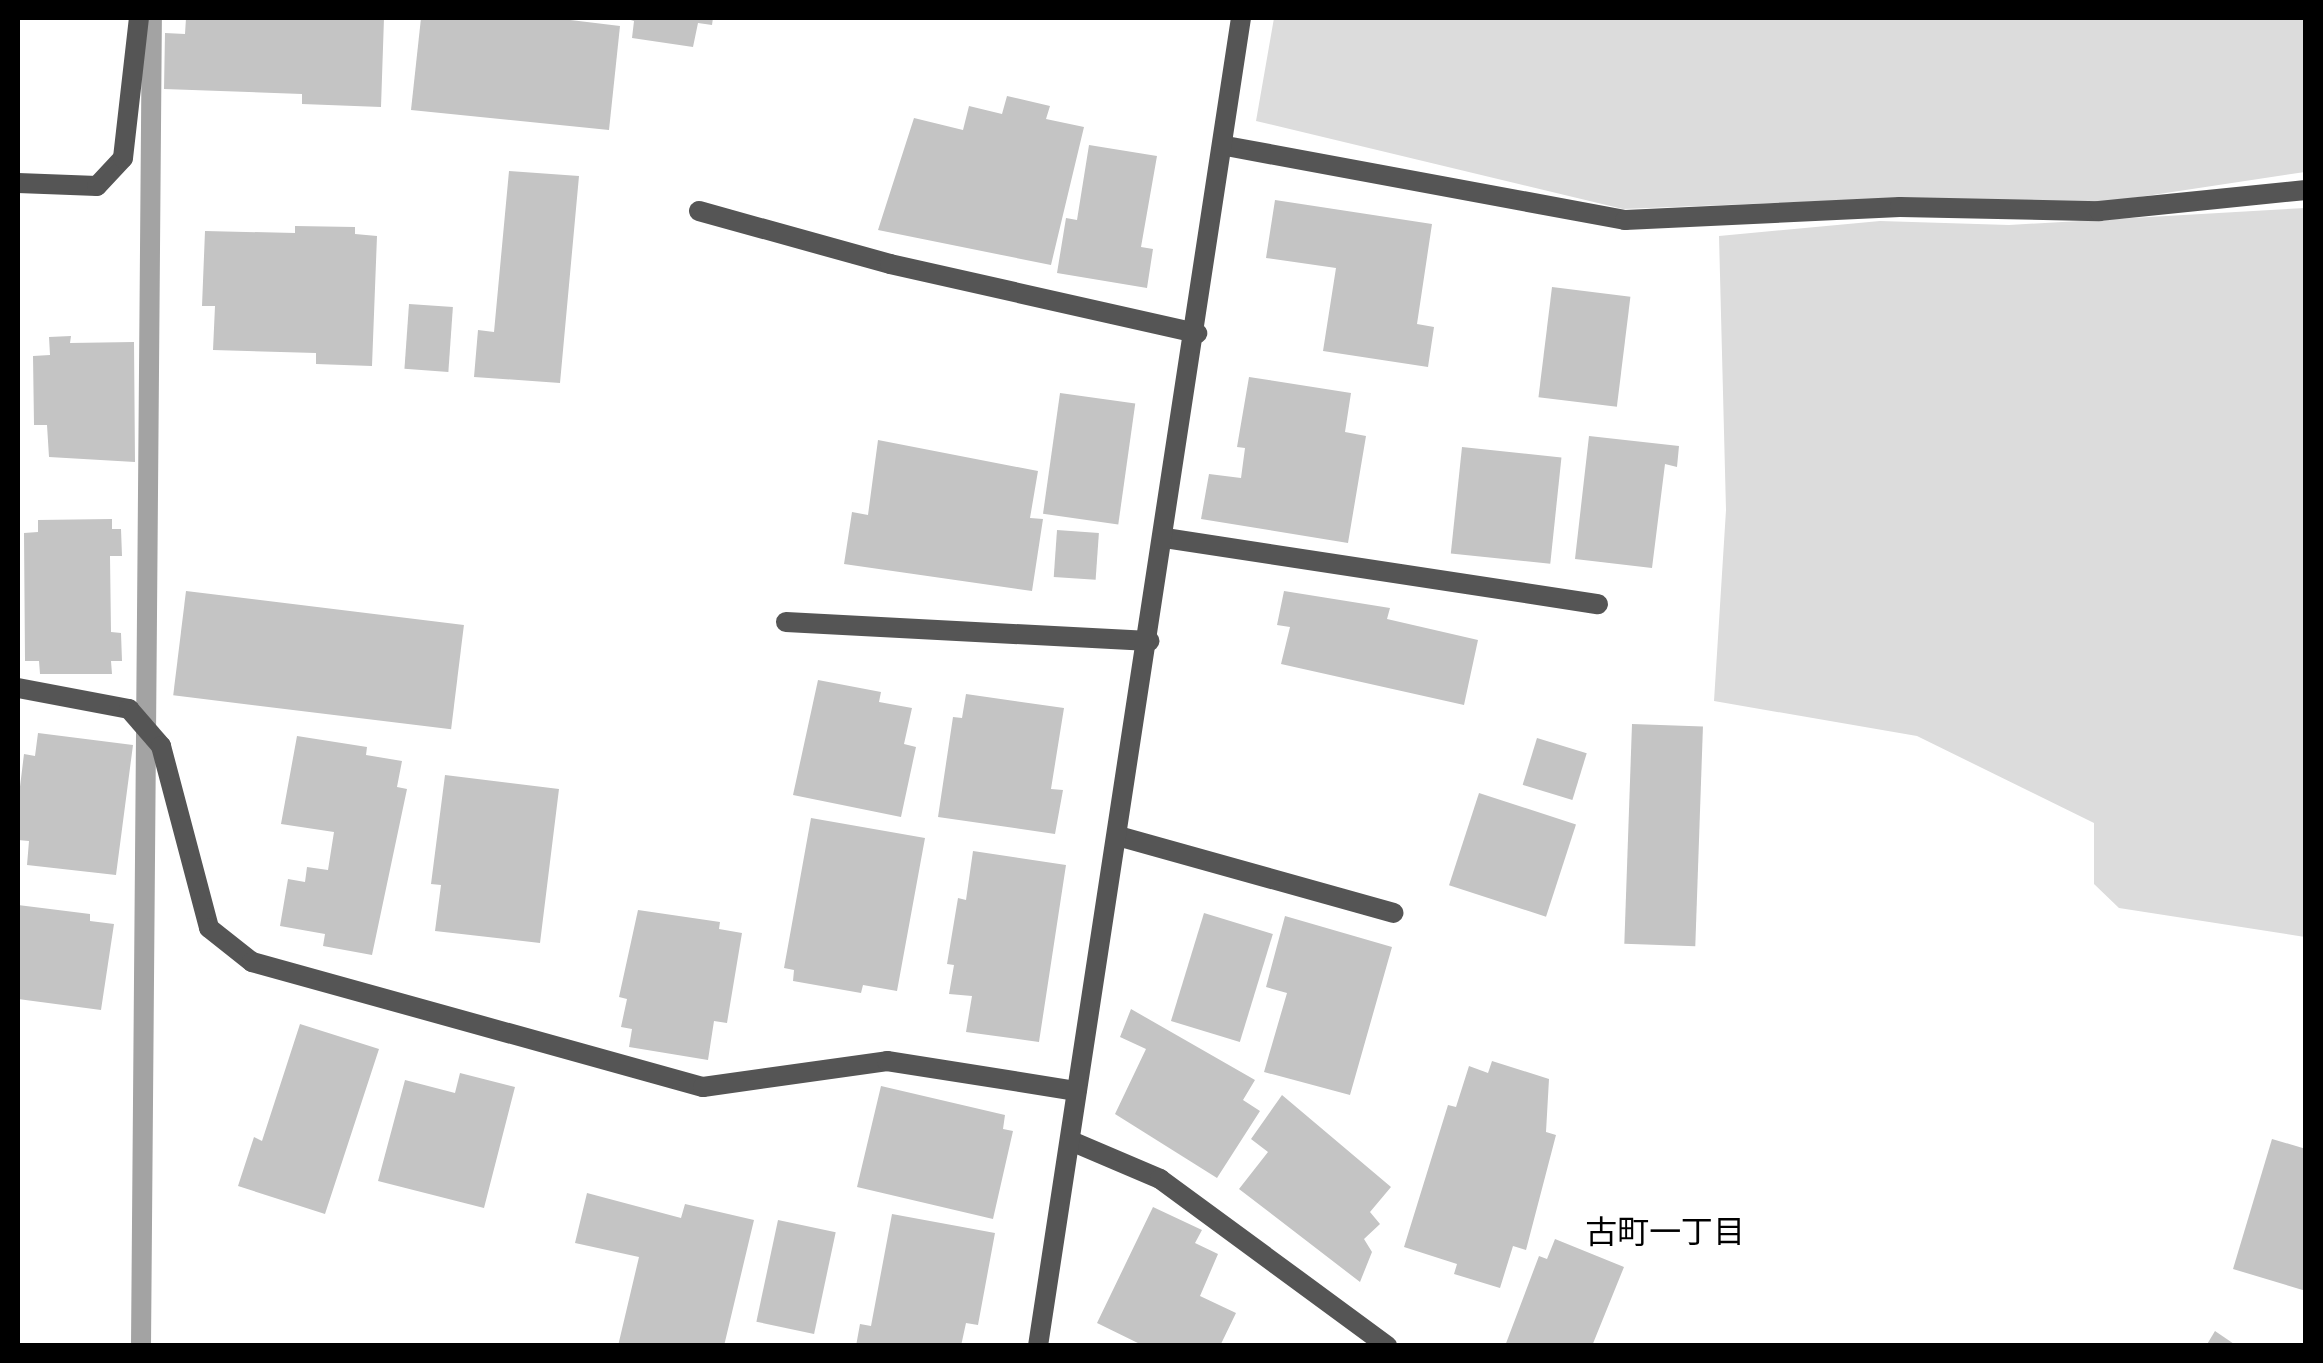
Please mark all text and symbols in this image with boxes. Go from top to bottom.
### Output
district label: 古町一丁目 [1585,1211,1745,1249]

